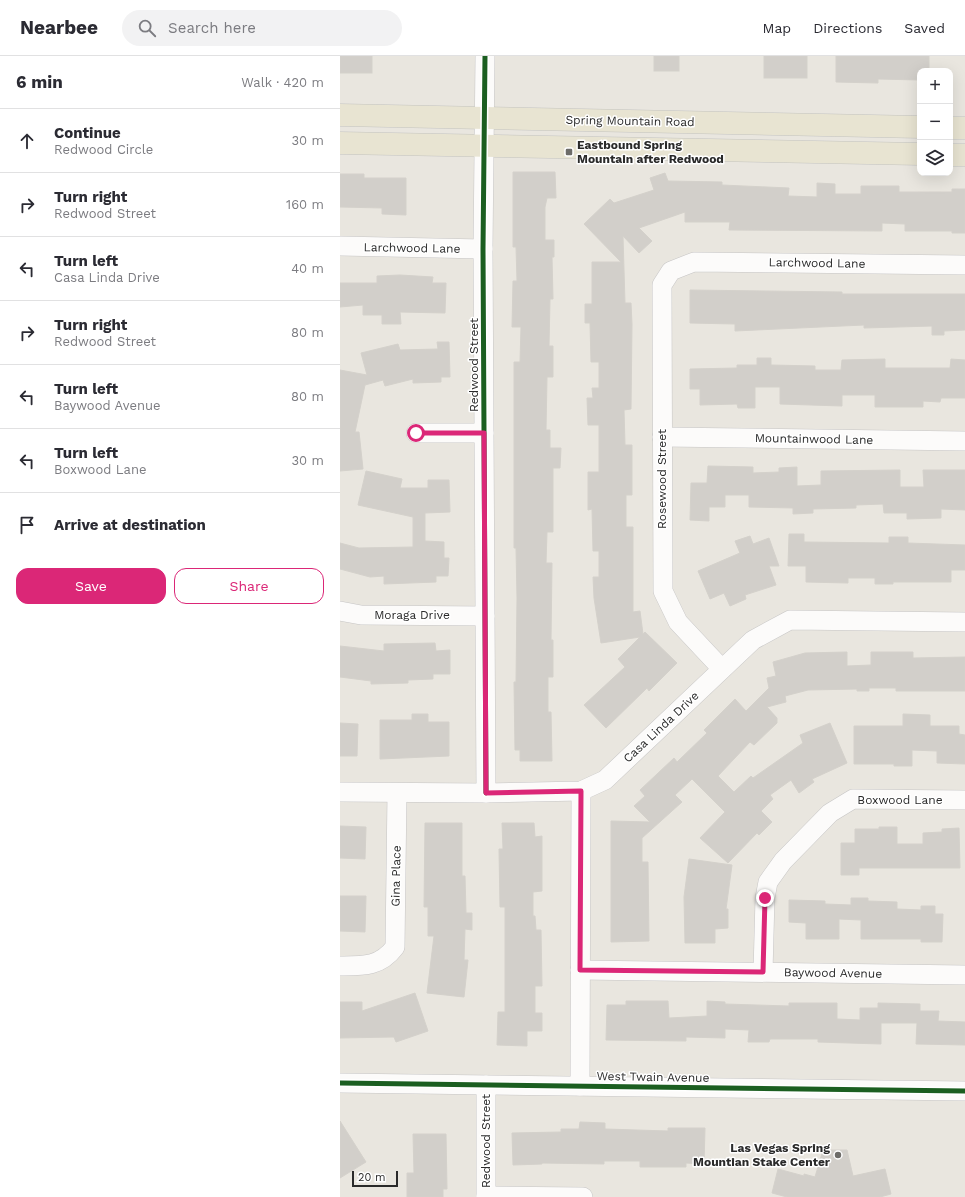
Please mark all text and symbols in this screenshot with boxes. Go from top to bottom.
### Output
search box [122,10,402,46]
text: Nearbee [20,16,98,39]
icon: search [136,17,158,39]
text: Search here [168,19,256,37]
text: Map [763,20,791,36]
text: Directions [813,20,882,36]
text: Saved [904,20,945,36]
map controls [917,68,953,176]
button: + [917,68,953,104]
text: 6 min [16,72,63,92]
text: Walk · 420 m [241,75,324,90]
button: − [917,104,953,140]
street label: Spring Mountain Road [565,113,695,129]
text: Continue [54,124,121,142]
icon: ahead [16,130,38,152]
text: 30 m [292,133,324,148]
place label: Eastbound Spring Mountain after Redwood [577,138,724,166]
button: layers [917,140,953,176]
text: Redwood Circle [54,142,153,157]
marker: Eastbound Spring Mountain after Redwood [564,147,574,157]
text: Turn right [54,188,127,206]
icon: right [16,194,38,216]
text: 160 m [286,197,324,212]
text: Redwood Street [54,206,156,221]
street label: Larchwood Lane [363,240,461,256]
text: Turn left [54,252,118,270]
street label: Larchwood Lane [768,255,866,271]
icon: left [16,258,38,280]
text: 40 m [291,261,324,276]
text: Casa Linda Drive [54,270,160,285]
text: Turn right [54,316,127,334]
street label: Redwood Street [467,318,481,412]
icon: right [16,322,38,344]
text: 80 m [291,325,324,340]
text: Redwood Street [54,334,156,349]
text: Turn left [54,380,118,398]
icon: left [16,386,38,408]
text: 80 m [291,389,324,404]
text: Baywood Avenue [54,398,160,413]
route start [407,424,425,442]
street label: Rosewood Street [655,429,669,529]
street label: Mountainwood Lane [755,431,873,447]
text: Turn left [54,444,118,462]
icon: left [16,450,38,472]
text: 30 m [292,453,324,468]
text: Boxwood Lane [54,462,146,477]
icon: arrive [16,514,38,536]
text: Arrive at destination [54,516,206,534]
button: Save [16,568,166,604]
button: Share [174,568,324,604]
street label: Moraga Drive [374,608,450,622]
street label: Casa Linda Drive [620,689,702,765]
street label: Boxwood Lane [857,793,943,807]
street label: Gina Place [388,845,404,907]
route end [756,889,774,907]
street label: Baywood Avenue [784,965,882,981]
street label: West Twain Avenue [596,1069,710,1085]
street label: Redwood Street [479,1094,493,1188]
place label: Las Vegas Spring Mountian Stake Center [693,1141,831,1169]
marker: Las Vegas Spring Mountian Stake Center [833,1150,843,1160]
scale bar [352,1169,398,1188]
text: 20 m [358,1171,386,1184]

